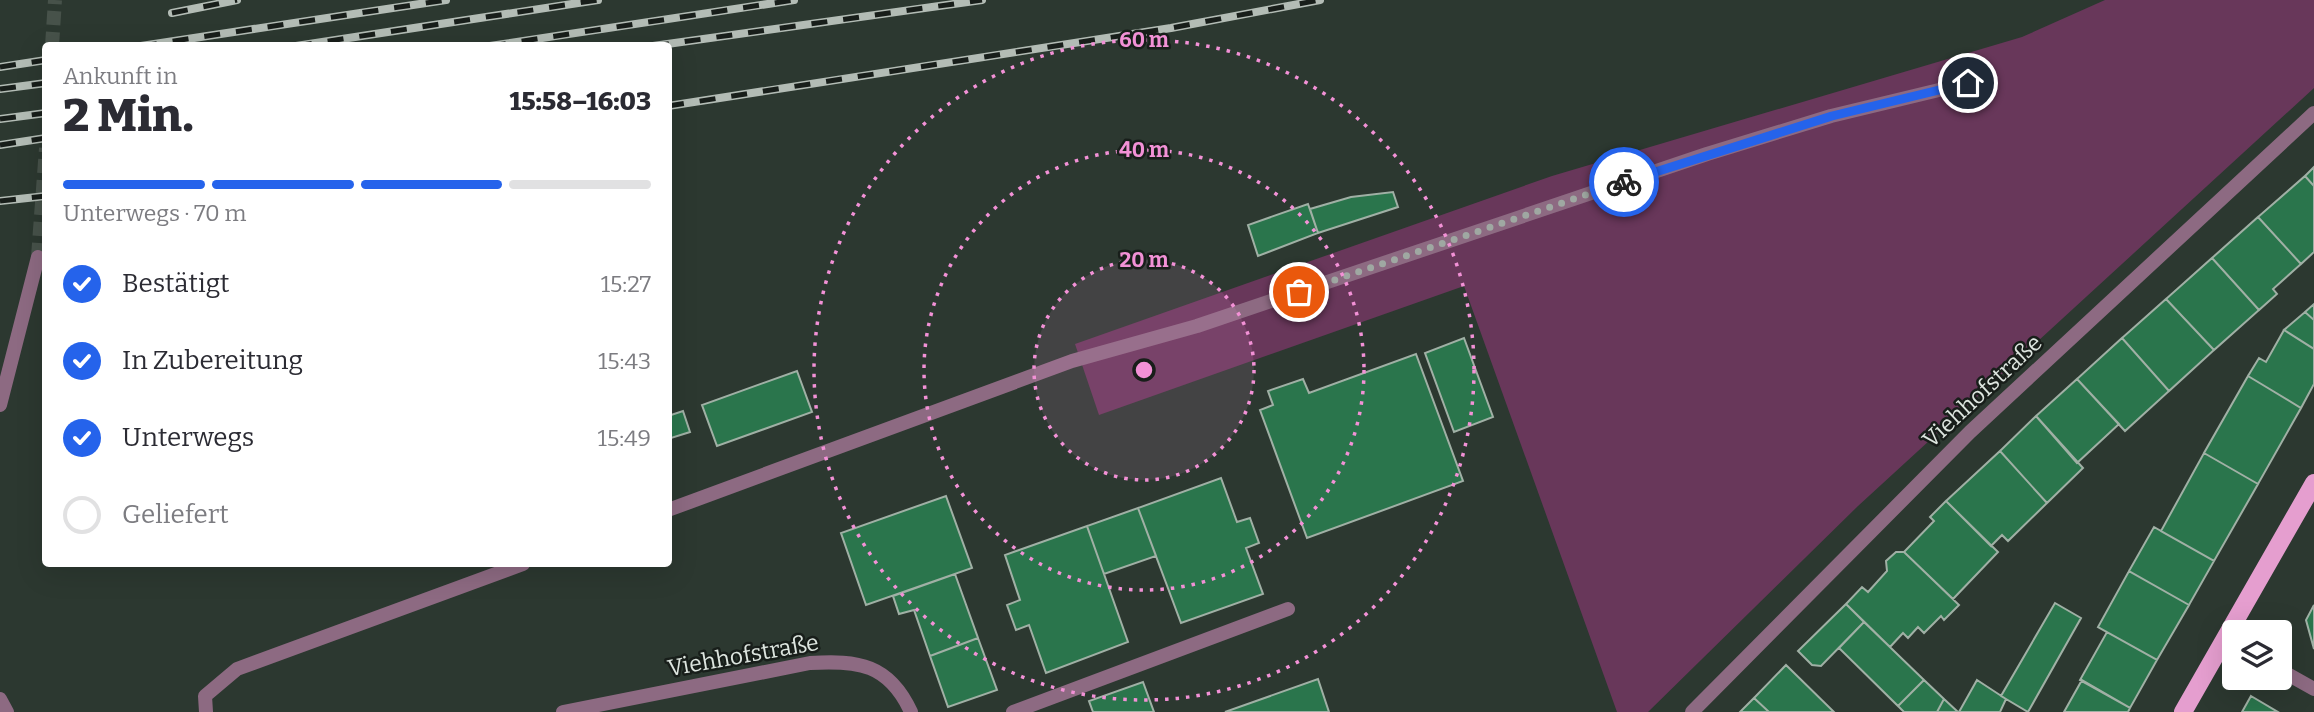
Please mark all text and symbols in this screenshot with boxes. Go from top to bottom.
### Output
text: 60 m [1119,27,1169,53]
pin [1938,53,1998,113]
text: Ankunft in [63,62,178,90]
icon: home [1949,64,1987,102]
text: 15:58–16:03 [510,86,651,117]
text: 2 Min. [63,88,194,143]
text: 40 m [1119,137,1169,163]
courier [1589,147,1659,217]
icon: bike [1605,163,1643,201]
text: Unterwegs · 70 m [63,199,246,227]
text: 20 m [1120,247,1168,273]
pin [1269,262,1329,322]
icon: check [63,265,101,303]
text: Bestätigt [122,268,229,299]
text: 15:27 [601,270,651,298]
icon: bag [1280,273,1318,311]
street label: Viehhofstraße [1917,329,2047,453]
icon: check [63,342,101,380]
text: In Zubereitung [122,345,303,376]
text: 15:43 [598,347,651,375]
centre of rings [1132,358,1156,382]
icon: check [63,419,101,457]
text: Unterwegs [122,422,254,453]
text: 15:49 [598,424,651,452]
text: Geliefert [122,499,229,530]
map controls [2222,620,2292,690]
button: layers [2222,620,2292,690]
street label: Viehhofstraße [665,628,821,682]

